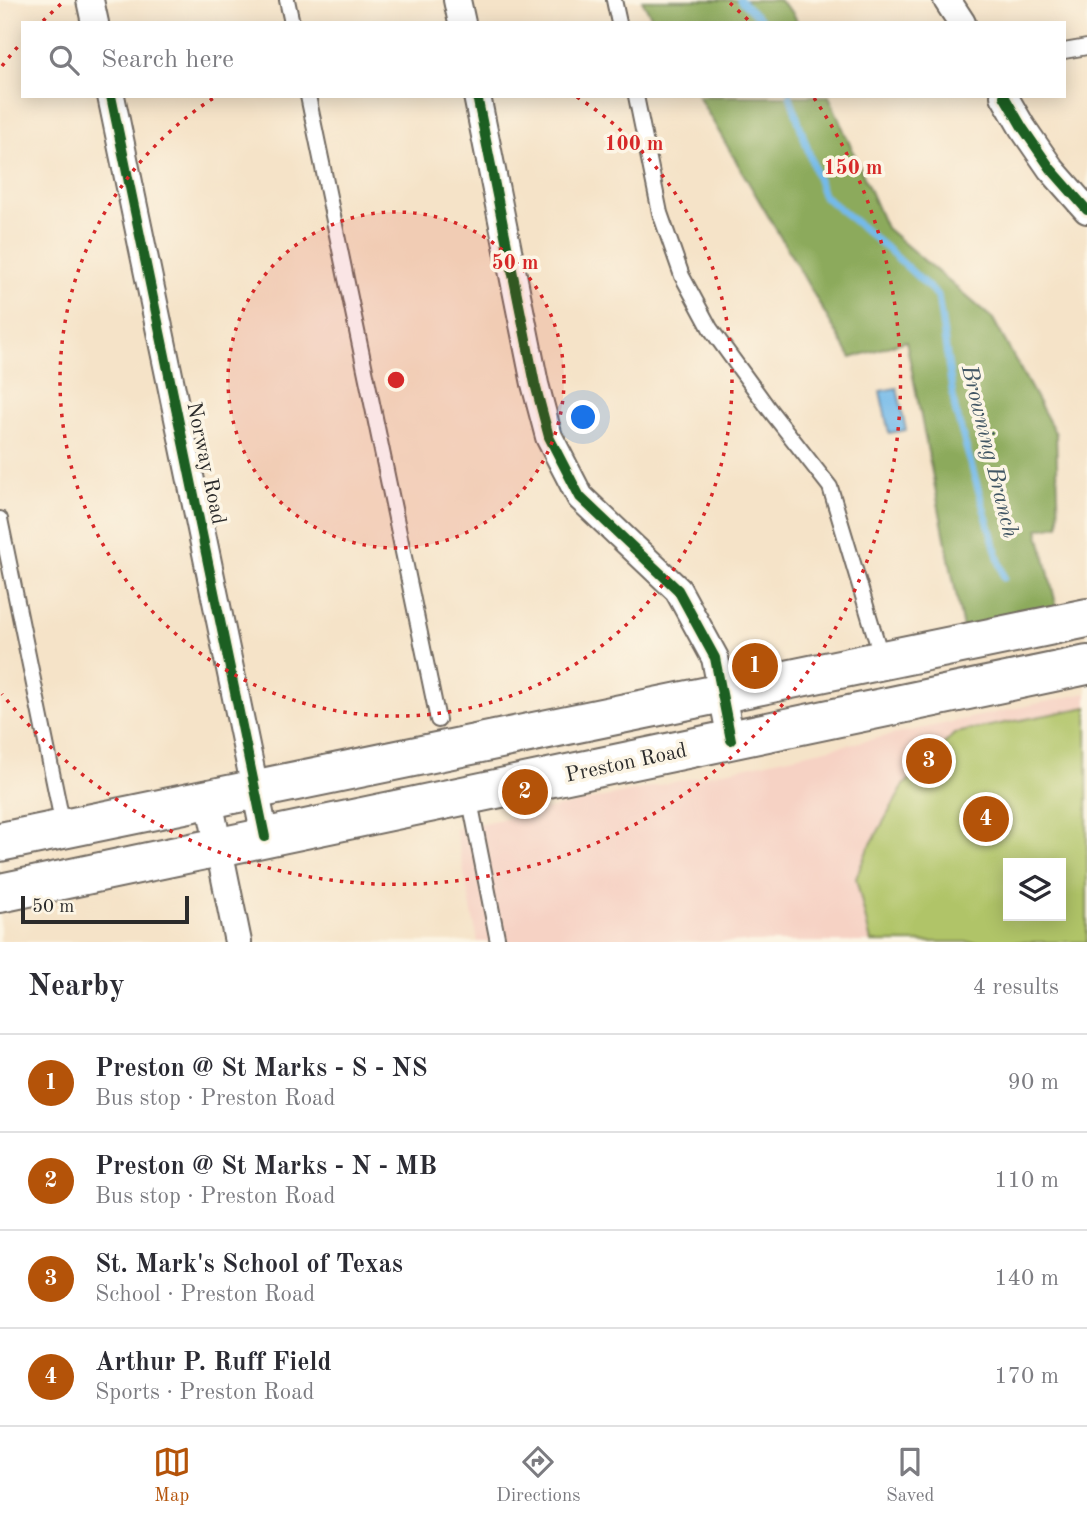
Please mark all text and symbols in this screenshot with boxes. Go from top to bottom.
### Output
search box [21,21,1066,98]
icon: search [45,41,83,79]
text: Search here [101,47,234,73]
text: 100 m [604,134,664,155]
text: 150 m [823,158,883,179]
text: 50 m [491,253,539,274]
water label: Browning Branch [956,362,1022,541]
centre of rings [384,368,408,392]
street label: Norway Road [182,400,229,526]
your location [566,400,600,434]
pin: 1 [732,640,778,692]
pin: 3 [906,735,952,787]
street label: Preston Road [564,740,689,787]
pin: 2 [502,766,548,818]
pin: 4 [963,793,1009,845]
map controls [1003,858,1066,921]
button: layers [1003,858,1066,921]
scale bar [21,893,189,925]
text: 50 m [32,898,74,917]
text: Nearby [28,972,125,1002]
text: 4 results [973,976,1059,999]
text: Preston @ St Marks - S - NS [95,1056,428,1082]
text: 1 [44,1071,58,1094]
text: 90 m [1008,1071,1059,1094]
text: Bus stop · Preston Road [95,1087,335,1110]
text: Preston @ St Marks - N - MB [95,1154,437,1180]
text: 2 [44,1169,58,1192]
text: 110 m [994,1169,1059,1192]
text: Bus stop · Preston Road [95,1185,335,1208]
text: St. Mark's School of Texas [95,1252,403,1278]
text: 3 [44,1267,58,1290]
text: 140 m [994,1267,1059,1290]
text: School · Preston Road [95,1283,315,1306]
text: Arthur P. Ruff Field [95,1350,332,1376]
text: 4 [44,1365,58,1388]
text: 170 m [994,1365,1059,1388]
text: Sports · Preston Road [95,1381,315,1404]
tab: Map [153,1443,191,1508]
tab: Directions [496,1443,581,1508]
tab: Saved [886,1443,934,1508]

